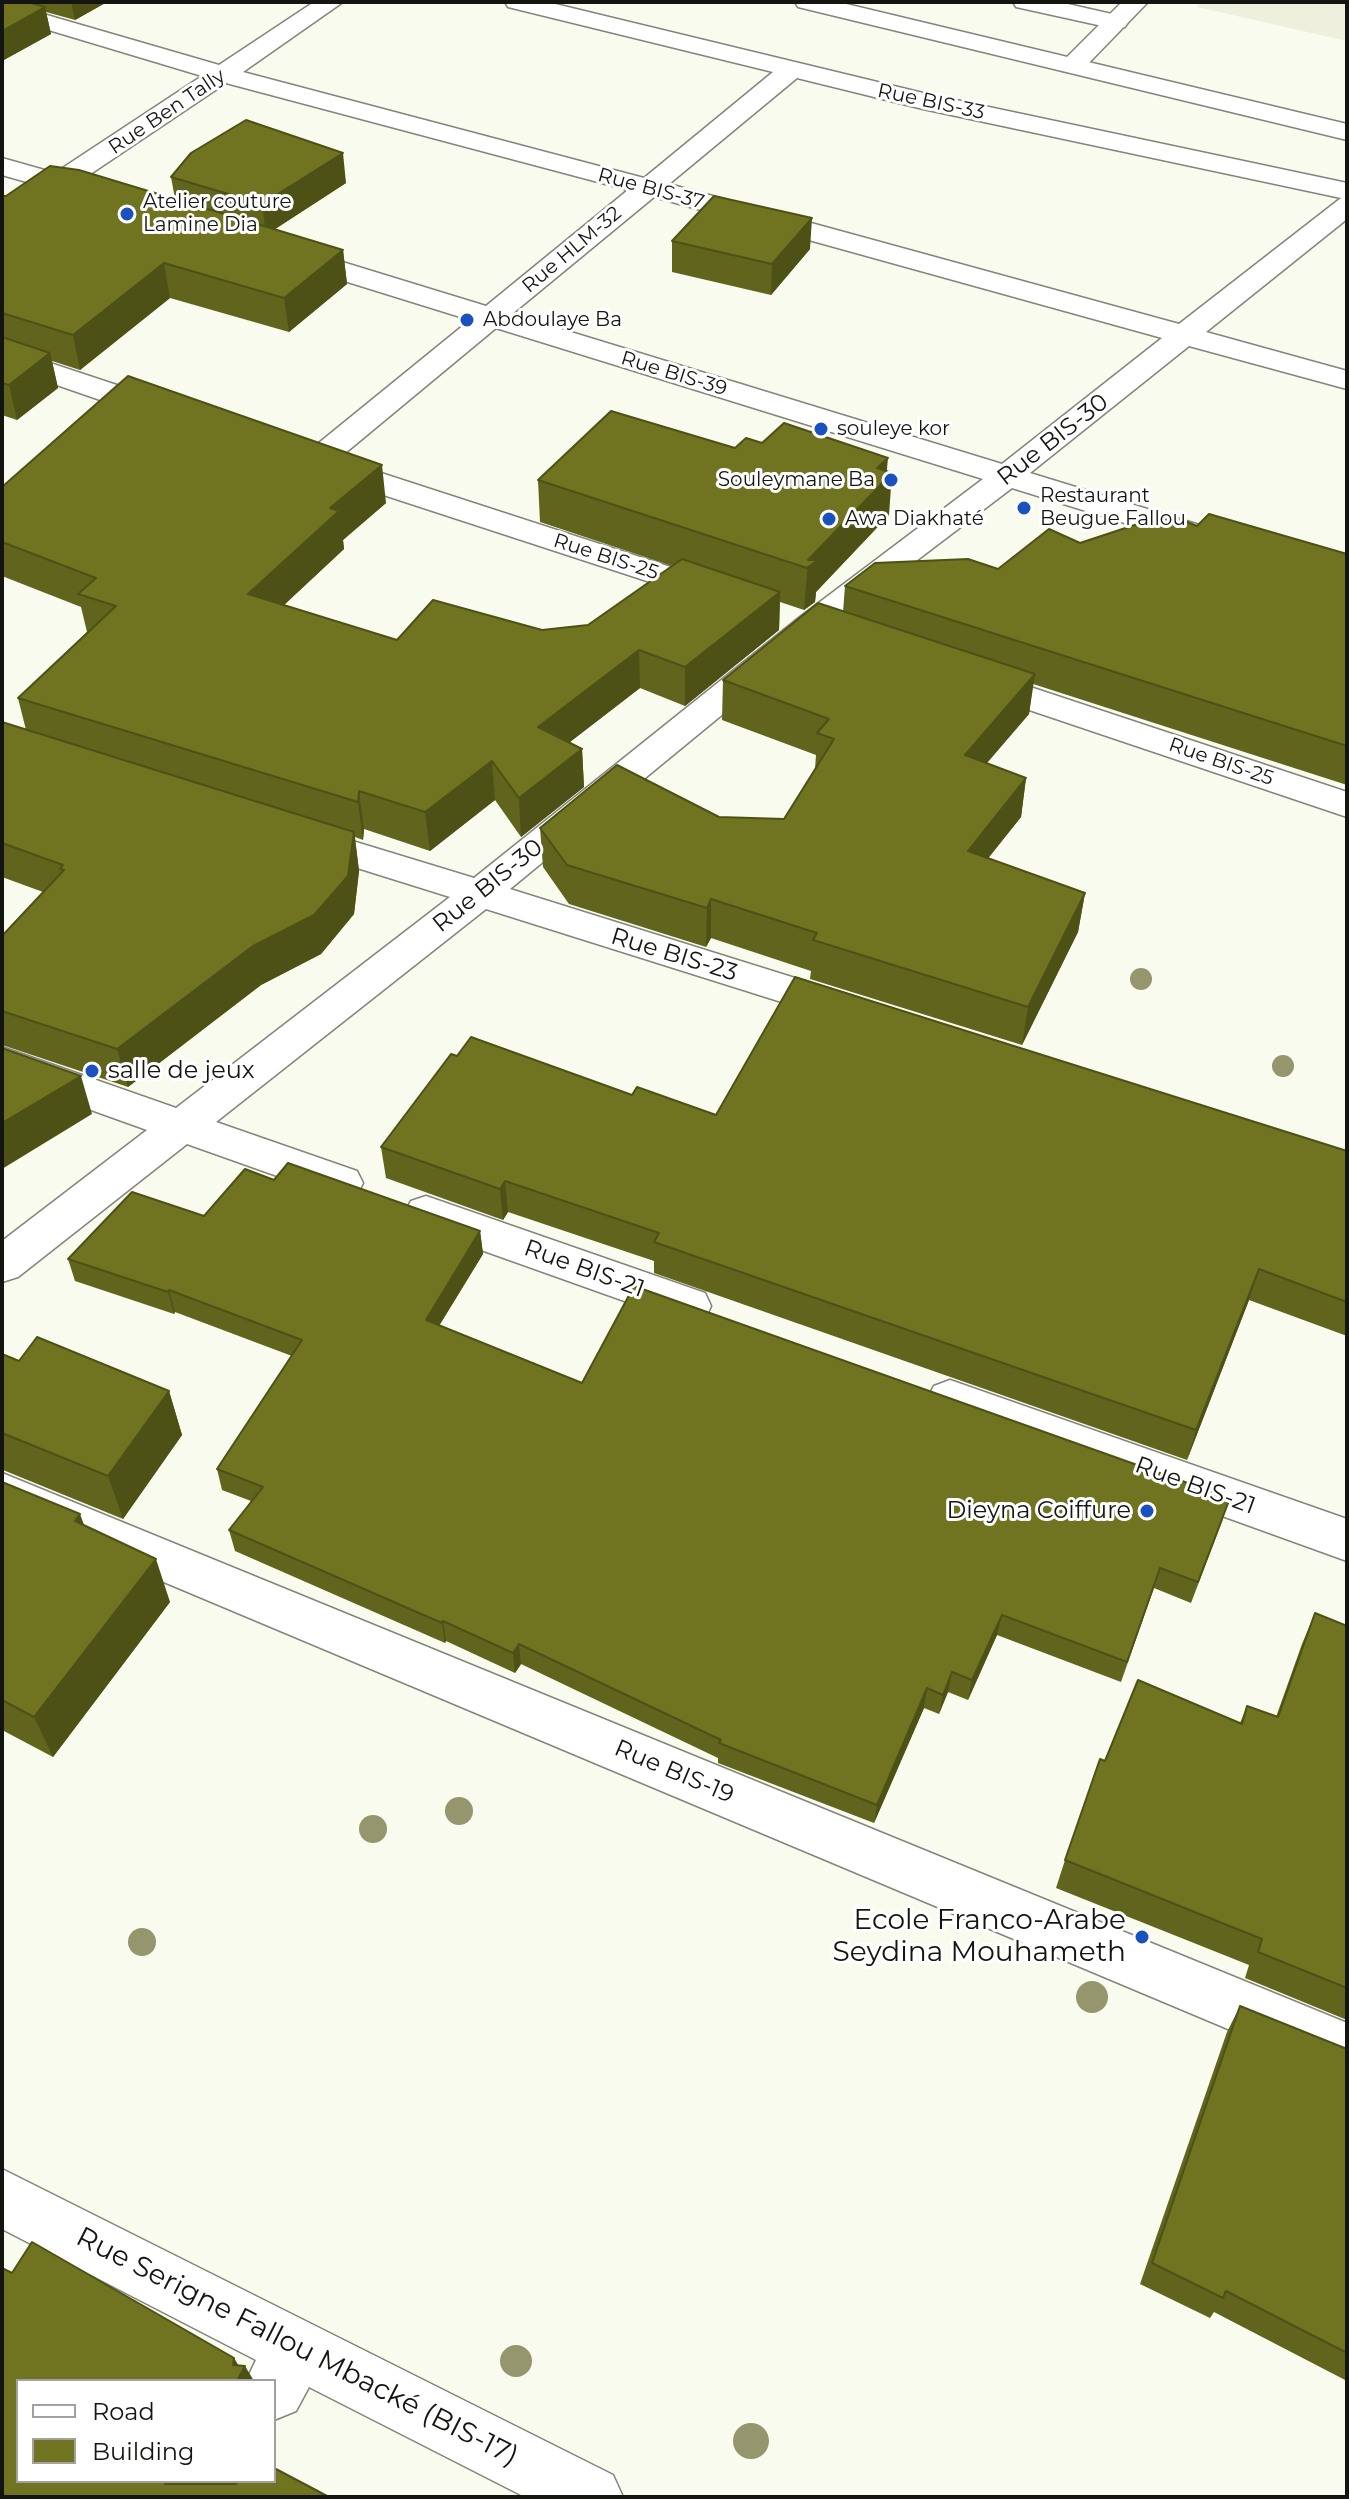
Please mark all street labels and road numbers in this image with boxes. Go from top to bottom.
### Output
street label: Rue Ben Tally [104,64,230,160]
street label: Rue BIS-33 [875,79,987,125]
street label: Rue BIS-37 [595,163,707,215]
street label: Rue HLM-32 [518,202,626,298]
street label: Rue BIS-39 [618,346,730,402]
street label: Rue BIS-30 [992,388,1114,492]
street label: Rue BIS-25 [550,529,662,585]
street label: Rue BIS-25 [1166,733,1276,791]
street label: Rue BIS-30 [427,833,549,939]
street label: Rue BIS-23 [607,922,741,988]
street label: Rue BIS-21 [520,1234,648,1304]
street label: Rue BIS-21 [1131,1451,1259,1521]
street label: Rue BIS-19 [610,1734,738,1810]
street label: Rue Serigne Fallou Mbacké (BIS-17) [70,2220,524,2474]

